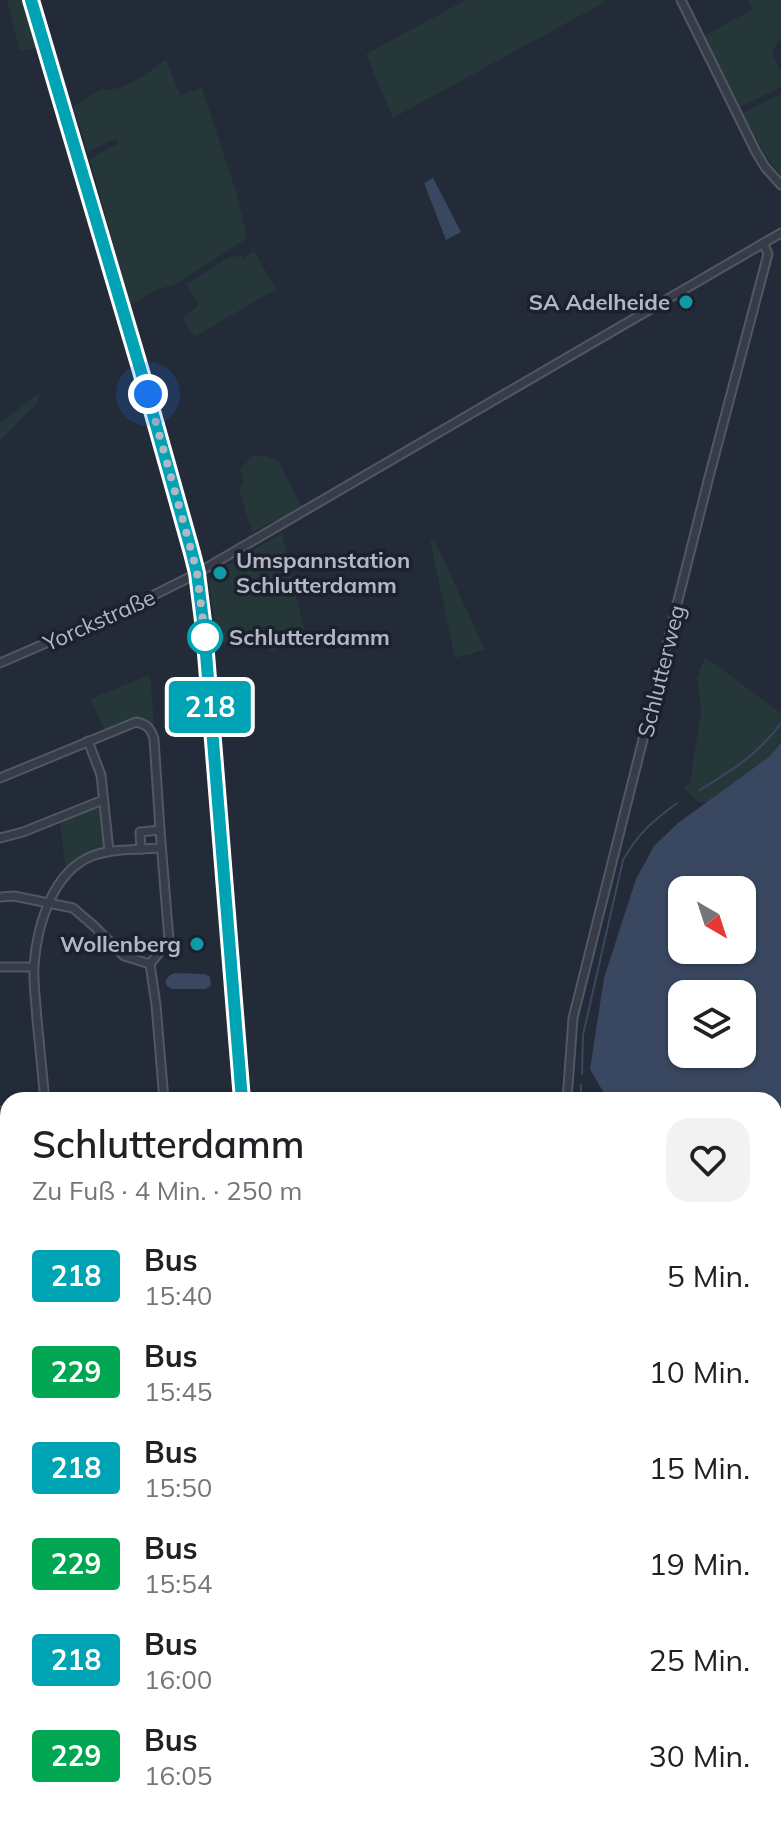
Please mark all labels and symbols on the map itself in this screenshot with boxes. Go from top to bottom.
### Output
place label: SA Adelheide [529,288,670,316]
marker: SA Adelheide [677,293,695,311]
your location [128,374,168,414]
place label: Umspannstation Schlutterdamm [236,546,410,599]
marker: Umspannstation Schlutterdamm [211,564,229,582]
street label: Yorckstraße [38,583,159,658]
street label: Schlutterweg [631,602,691,740]
marker: Schlutterdamm [188,620,222,654]
place label: Schlutterdamm [229,623,390,651]
line badge: 218 [164,681,256,733]
north arrow [668,876,756,964]
place label: Wollenberg [60,930,181,958]
marker: Wollenberg [188,935,206,953]

